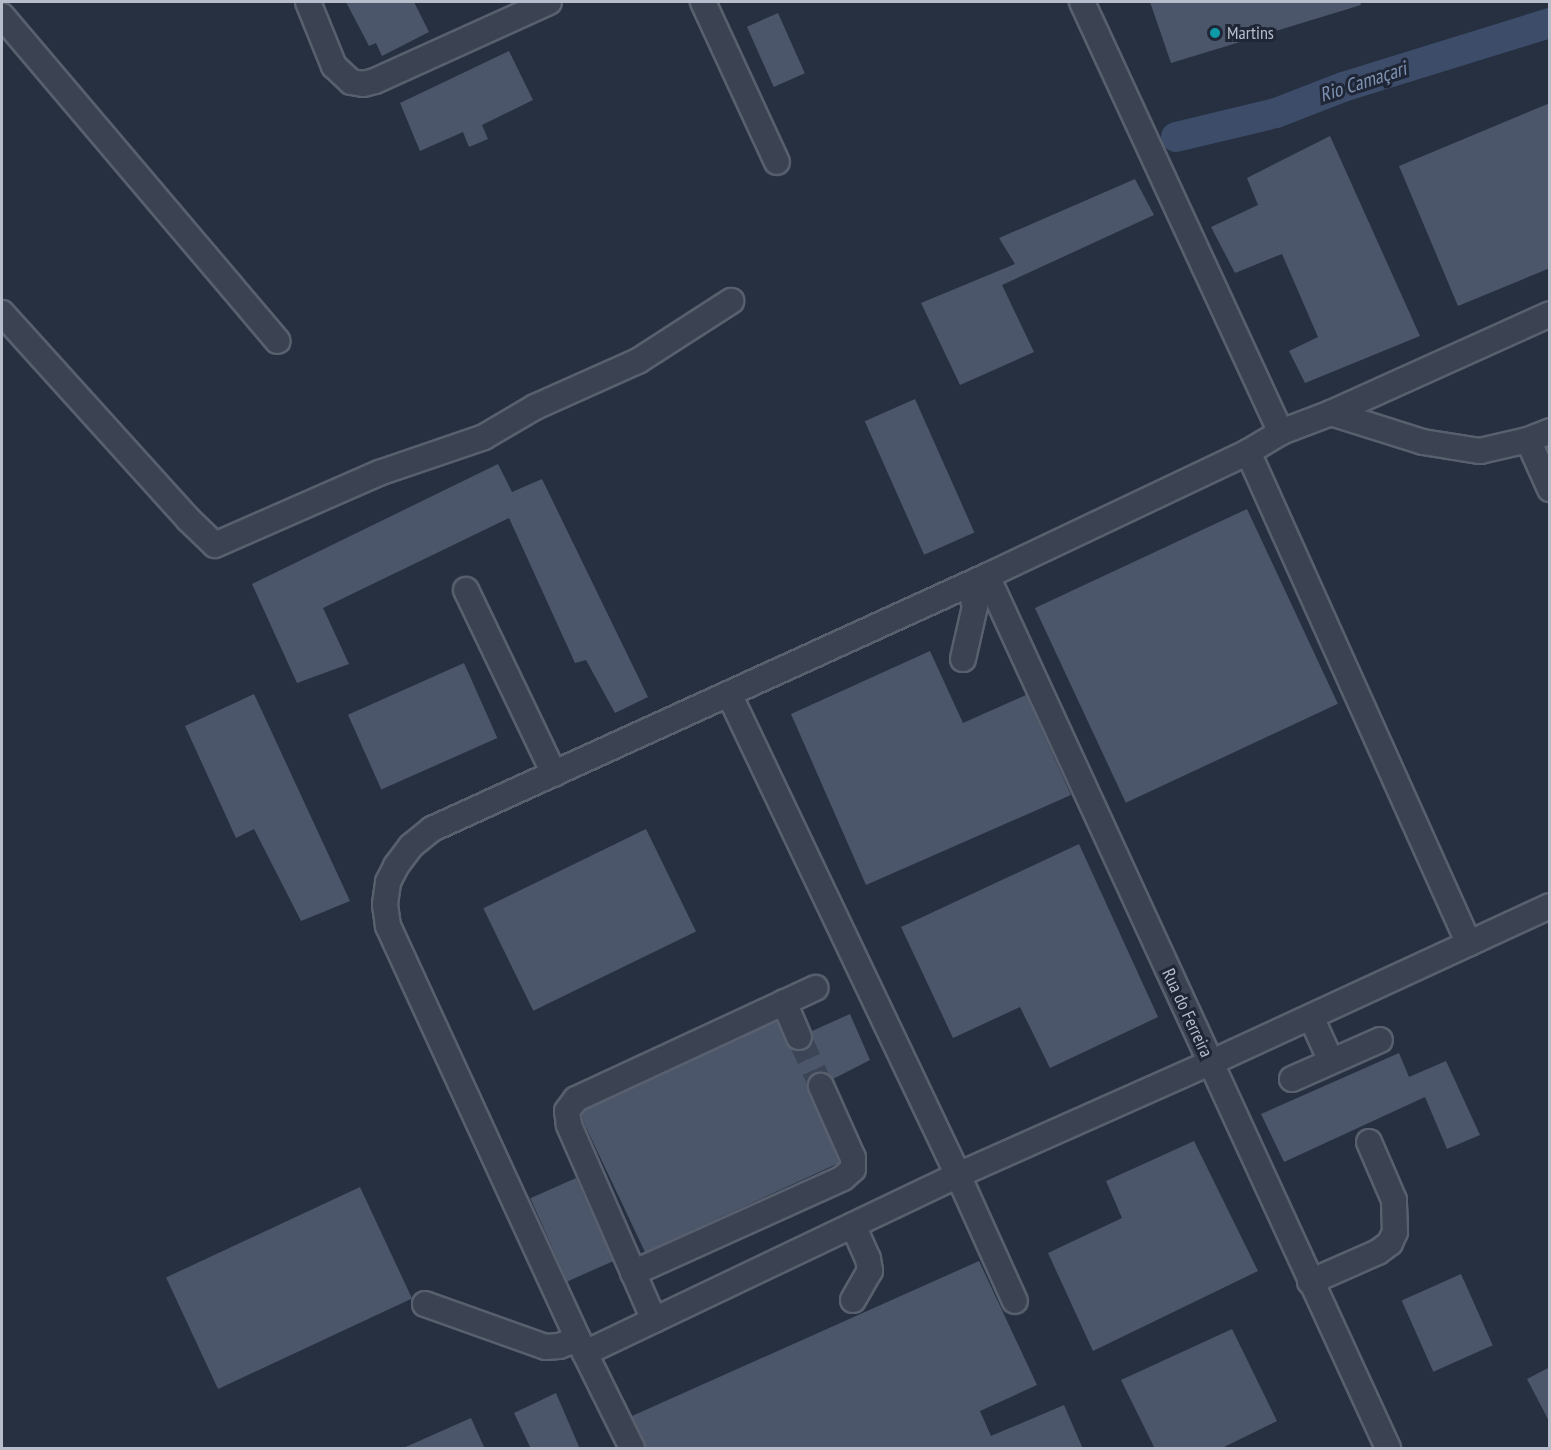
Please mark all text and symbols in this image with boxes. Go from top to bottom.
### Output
place label: Martins [1227,22,1274,44]
marker: Martins [1208,26,1222,40]
water label: Rio Camaçari [1317,57,1409,107]
street label: Rua do Ferreira [1157,965,1217,1061]

